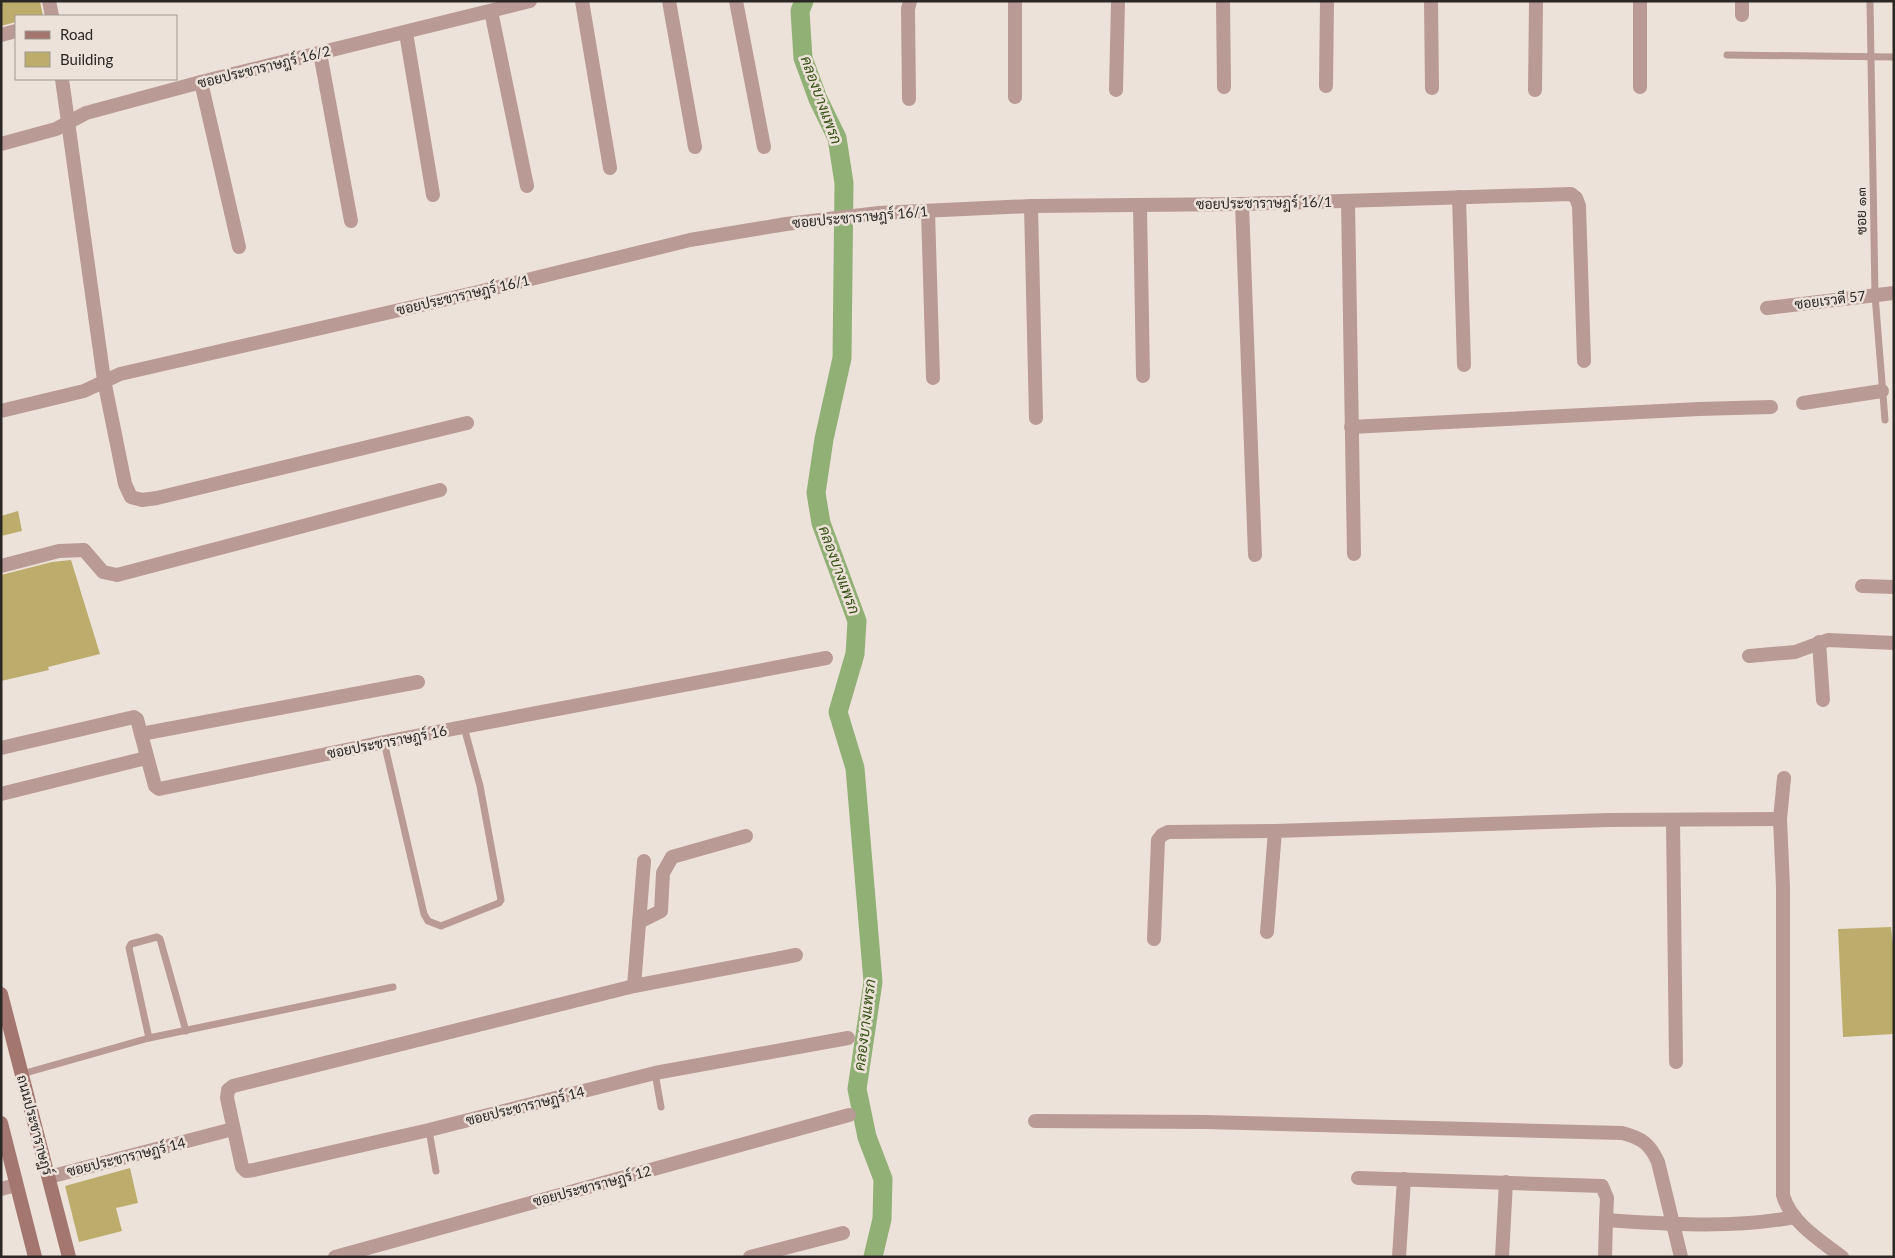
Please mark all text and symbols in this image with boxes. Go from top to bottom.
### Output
legend [15,15,178,80]
text: Road [60,25,93,43]
street label: ซอยประชาราษฎร์ 16/2 [196,42,332,92]
text: Building [60,50,113,68]
water label: คลองบางแพรก [798,53,846,146]
street label: ซอย ๑๓ [1852,187,1869,235]
street label: ซอยประชาราษฎร์ 16/1 [1196,193,1332,213]
street label: ซอยประชาราษฎร์ 16/1 [791,202,929,232]
street label: ซอยประชาราษฎร์ 16/1 [395,271,531,319]
street label: ซอยเรวดี 57 [1794,287,1866,312]
water label: คลองบางแพรก [816,523,864,616]
street label: ซอยประชาราษฎร์ 16 [326,722,448,762]
water label: คลองบางแพรก [849,978,879,1072]
street label: ถนนประชาราษฎร์ [13,1073,57,1177]
street label: ซอยประชาราษฏร์ 14 [464,1083,586,1129]
street label: ซอยประชาราษฏร์ 14 [65,1134,187,1180]
street label: ซอยประชาราษฏร์ 12 [531,1162,653,1210]

